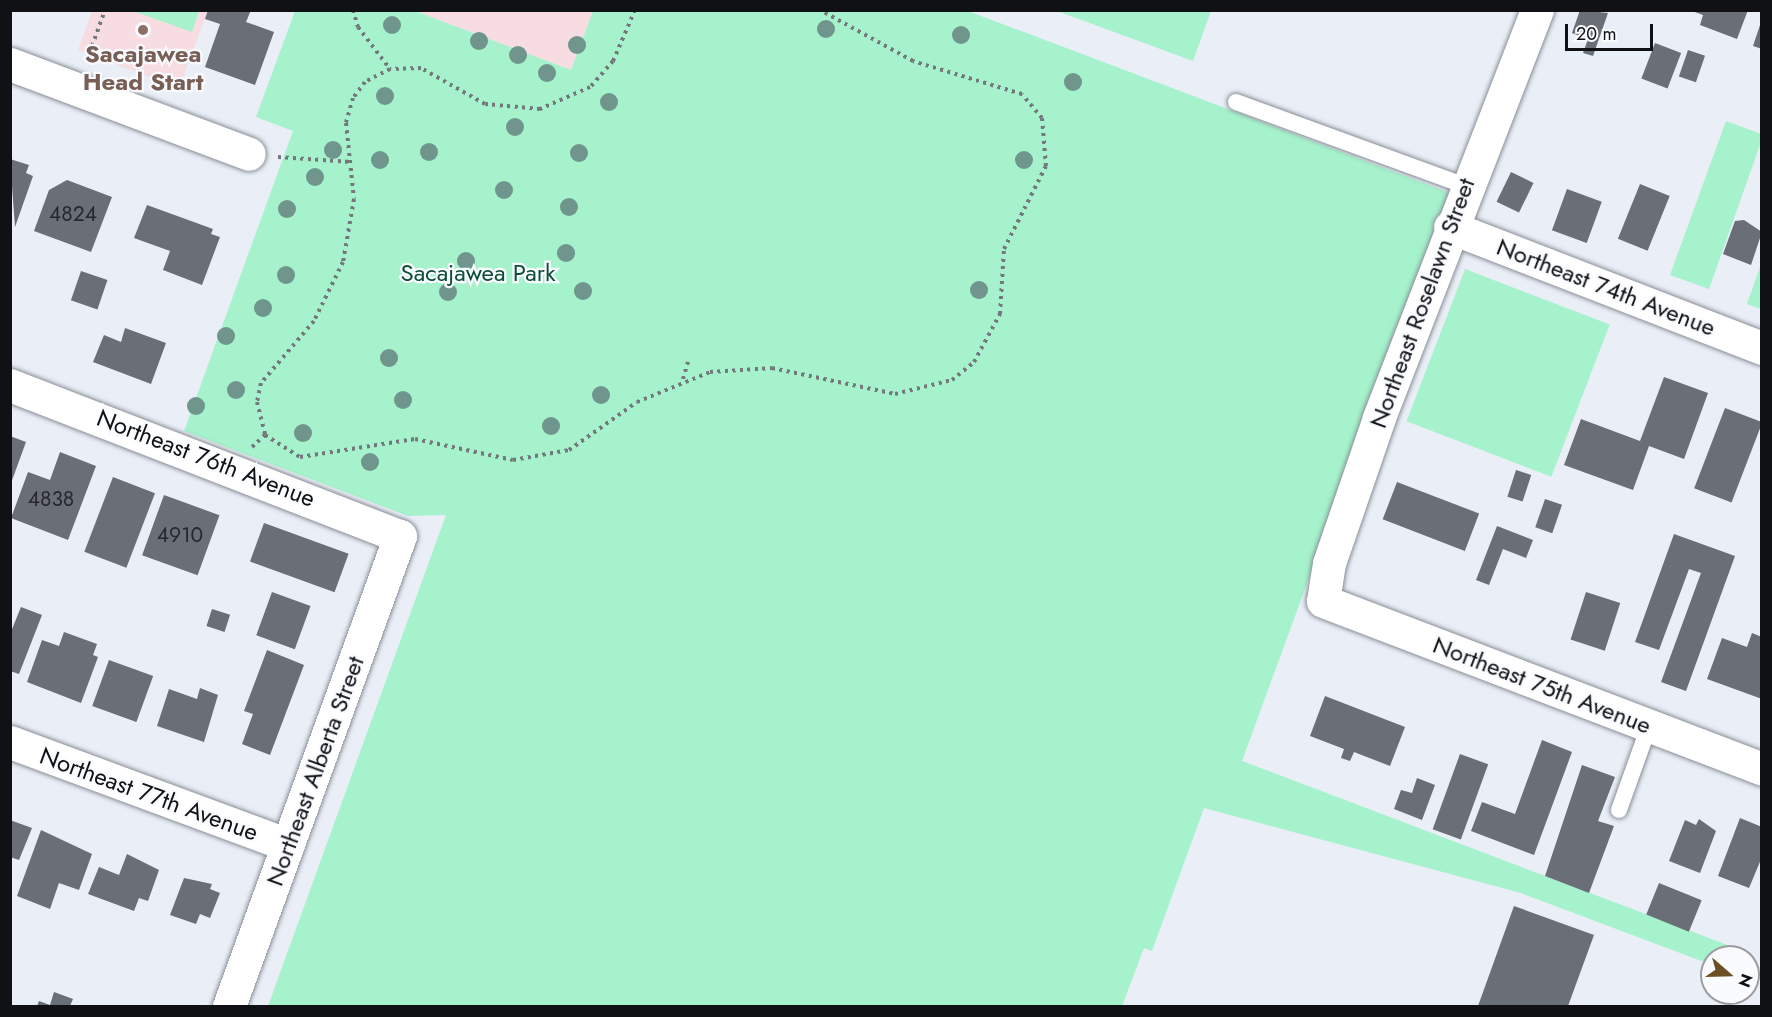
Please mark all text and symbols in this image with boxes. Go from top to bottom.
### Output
scale bar [1568,12,1656,50]
text: 20 m [1576,21,1616,47]
marker: Sacajawea Head Start [136,23,150,37]
place label: Sacajawea Head Start [83,40,203,96]
street label: Northeast Roselawn Street [1363,174,1481,432]
house number: 4824 [49,201,97,227]
street label: Northeast 74th Avenue [1493,232,1719,342]
park label: Sacajawea Park [401,259,555,287]
street label: Northeast 76th Avenue [93,403,319,513]
house number: 4838 [28,486,74,512]
house number: 4910 [157,522,203,548]
street label: Northeast 75th Avenue [1429,630,1655,740]
street label: Northeast Alberta Street [260,652,370,890]
street label: Northeast 77th Avenue [36,741,262,847]
north arrow [1700,945,1760,1005]
text: N [1733,971,1758,991]

